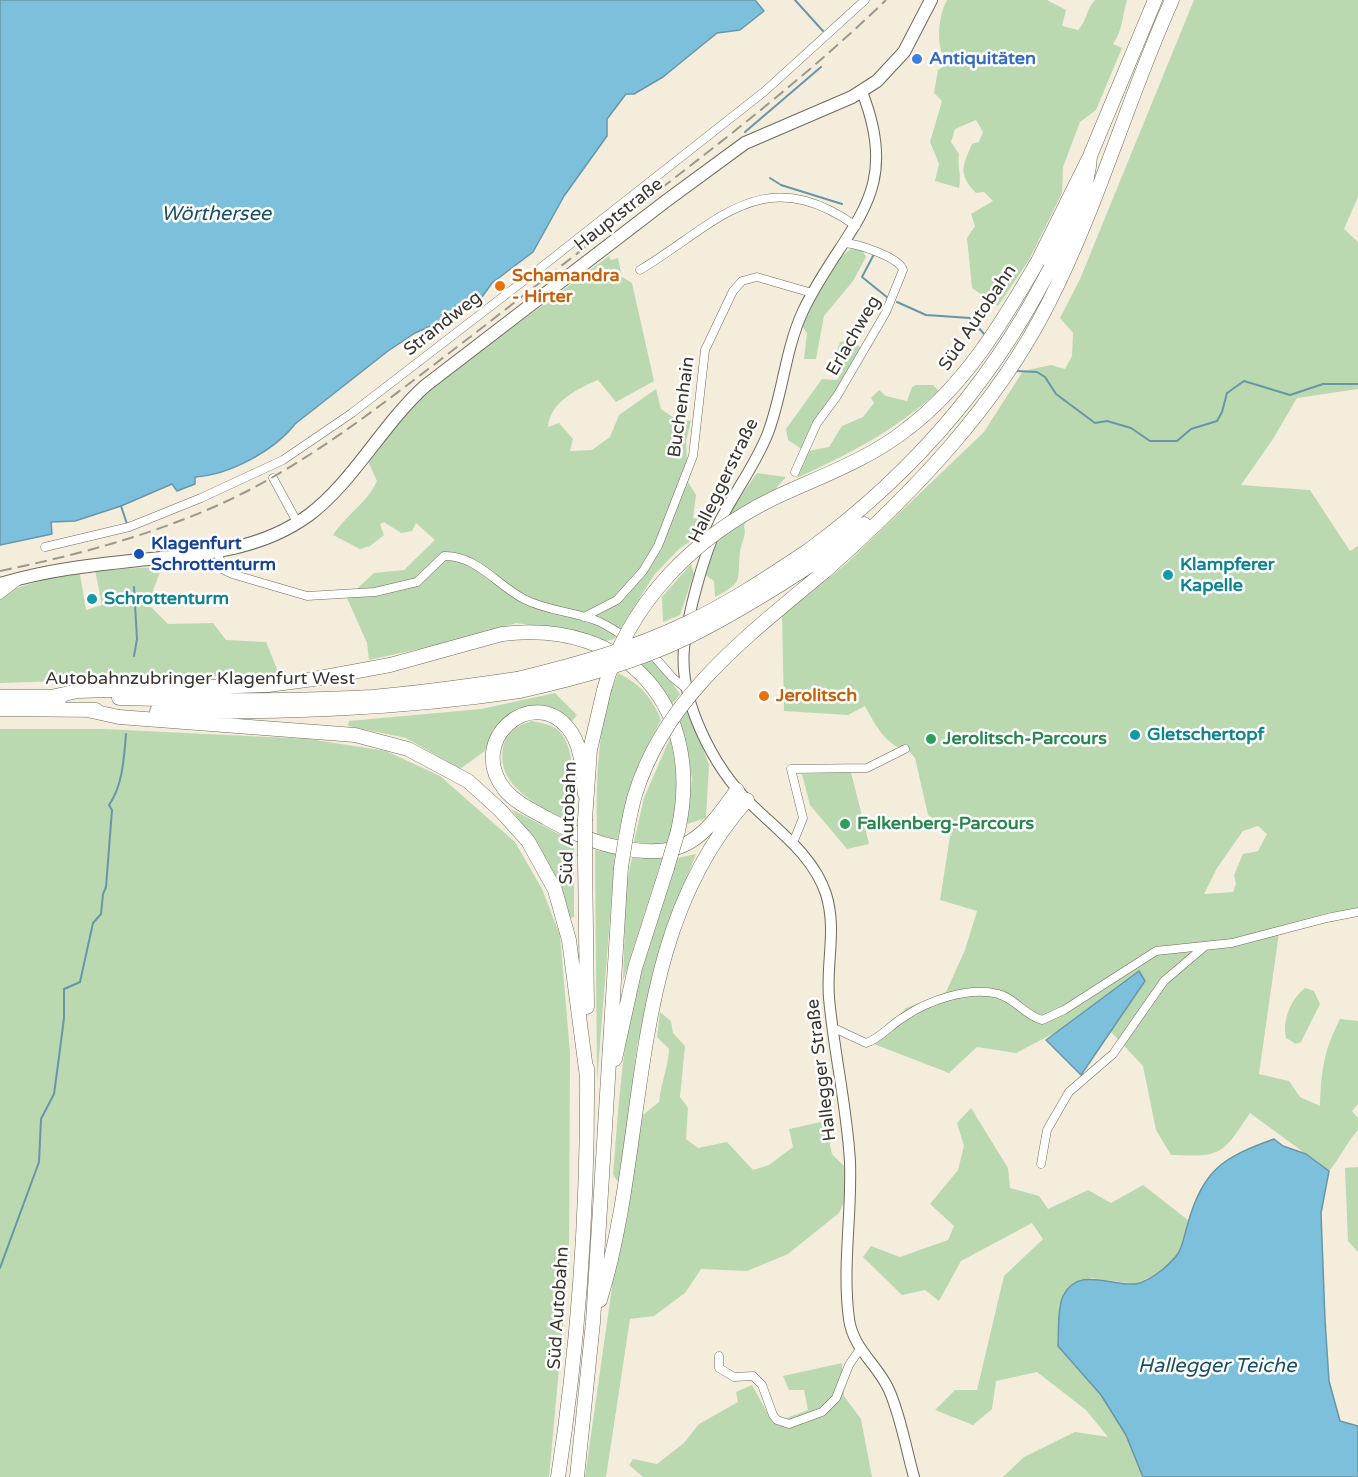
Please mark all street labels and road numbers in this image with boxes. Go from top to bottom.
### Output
street label: Hauptstraße [570,174,668,256]
street label: Süd Autobahn [935,261,1021,375]
street label: Strandweg [400,287,486,361]
street label: Erlachweg [822,292,886,380]
street label: Buchenhain [664,355,700,459]
street label: Halleggerstraße [684,415,764,547]
street label: Autobahnzubringer Klagenfurt West [45,668,355,690]
street label: Süd Autobahn [556,761,582,885]
street label: Hallegger Straße [803,998,841,1142]
street label: Süd Autobahn [544,1246,574,1370]

